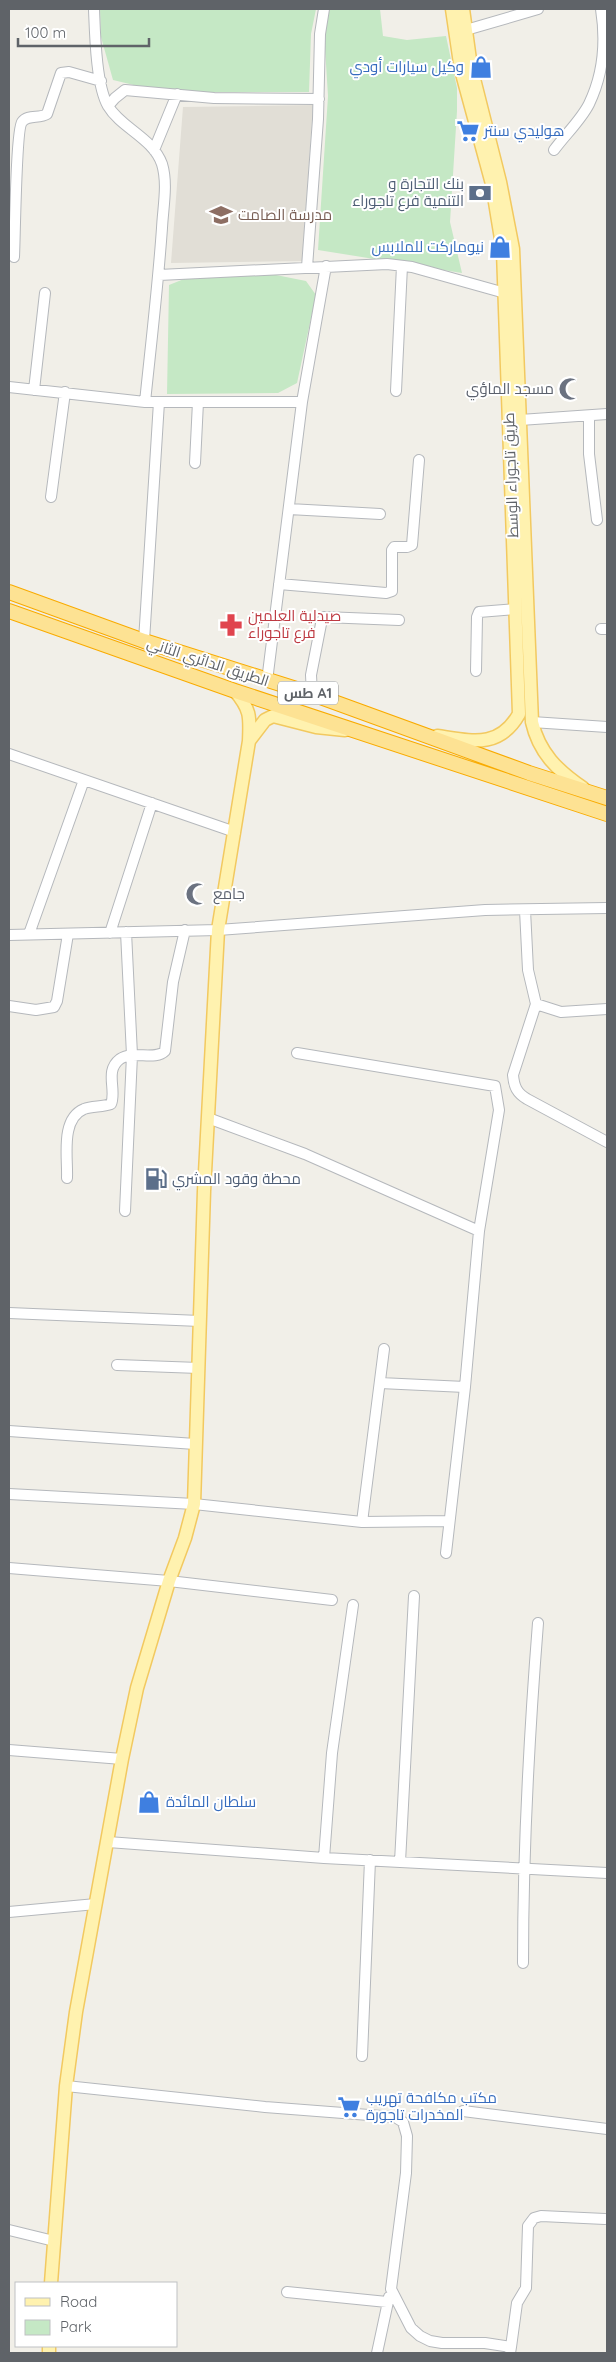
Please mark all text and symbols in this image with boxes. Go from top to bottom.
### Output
scale bar [18,15,149,47]
text: 100 m [25,23,66,42]
shop icon: وكيل سيارات أودي [468,54,494,80]
place label: وكيل سيارات أودي [349,57,464,79]
supermarket icon: هوليدي سنتر [455,118,481,144]
place label: هوليدي سنتر [483,121,564,143]
place label: بنك التجارة و التنمية فرع تاجوراء [352,174,464,212]
bank icon: بنك التجارة و التنمية فرع تاجوراء [467,180,493,206]
school or university icon: مدرسة الصامت [208,202,234,228]
place label: مدرسة الصامت [238,205,332,224]
shop icon: نيوماركت للملابس [487,234,513,260]
place label: نيوماركت للملابس [372,237,484,257]
mosque icon: مسجد الماؤي [557,376,583,402]
place label: مسجد الماؤي [466,379,554,401]
street label: طريق تاجوراء الوسط [499,412,523,538]
place label: صيدلية العلمين فرع تاجوراء [248,606,341,644]
pharmacy icon: صيدلية العلمين فرع تاجوراء [218,612,244,638]
street label: الطريق الدائري الثاني [144,633,272,693]
road number: طس A1 [278,681,338,704]
mosque icon: جامع [184,881,210,907]
place label: جامع [213,884,245,905]
fuel station icon: محطة وقود المشري [143,1166,169,1192]
place label: محطة وقود المشري [172,1169,301,1191]
shop icon: سلطان المائدة [136,1789,162,1815]
place label: سلطان المائدة [166,1792,256,1812]
place label: مكتب مكافحة تهريب المخدرات تاجورة [366,2088,497,2124]
supermarket icon: مكتب مكافحة تهريب المخدرات تاجورة [336,2094,362,2120]
legend [15,2282,178,2347]
text: Road [60,2292,97,2311]
text: Park [60,2317,92,2336]

